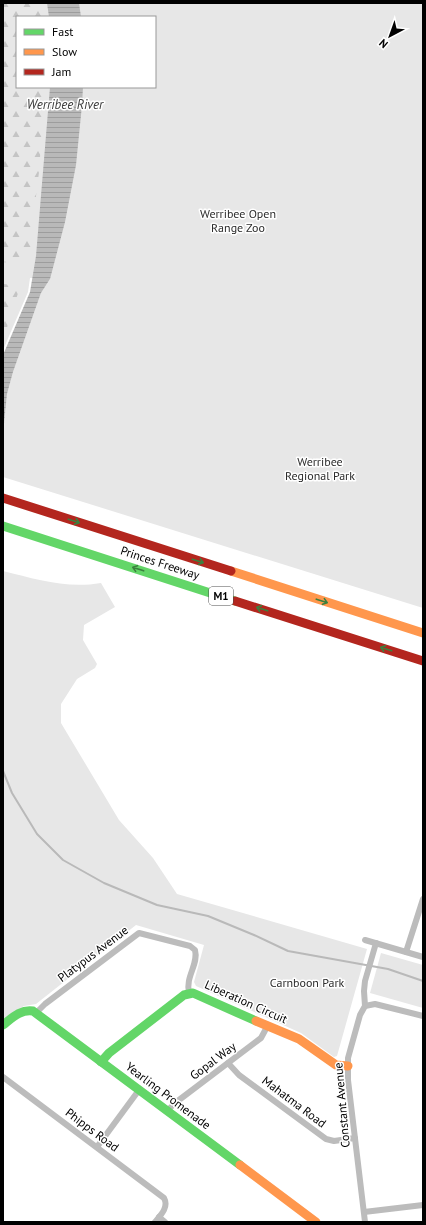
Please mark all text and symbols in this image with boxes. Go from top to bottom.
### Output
legend [16,16,156,88]
north arrow [370,16,410,56]
text: Fast [52,24,73,39]
text: N [376,36,391,51]
text: Slow [52,44,77,59]
text: Jam [51,64,71,79]
water label: Werribee River [27,96,104,113]
park label: Werribee Open Range Zoo [200,206,276,235]
park label: Werribee Regional Park [285,454,355,483]
one-way arrow [67,518,80,525]
street label: Princes Freeway [119,543,202,582]
one-way arrow [191,558,204,565]
one-way arrow [132,565,145,572]
road number: M1 [209,587,233,605]
one-way arrow [315,597,327,605]
one-way arrow [256,605,269,612]
one-way arrow [380,645,393,652]
street label: Platypus Avenue [55,922,131,985]
park label: Carnboon Park [270,975,344,990]
street label: Liberation Circuit [203,977,290,1026]
street label: Gopal Way [187,1038,239,1083]
street label: Yearling Promenade [123,1059,214,1132]
street label: Constant Avenue [330,1062,353,1148]
street label: Mahatma Road [259,1073,329,1131]
street label: Phipps Road [63,1105,122,1155]

